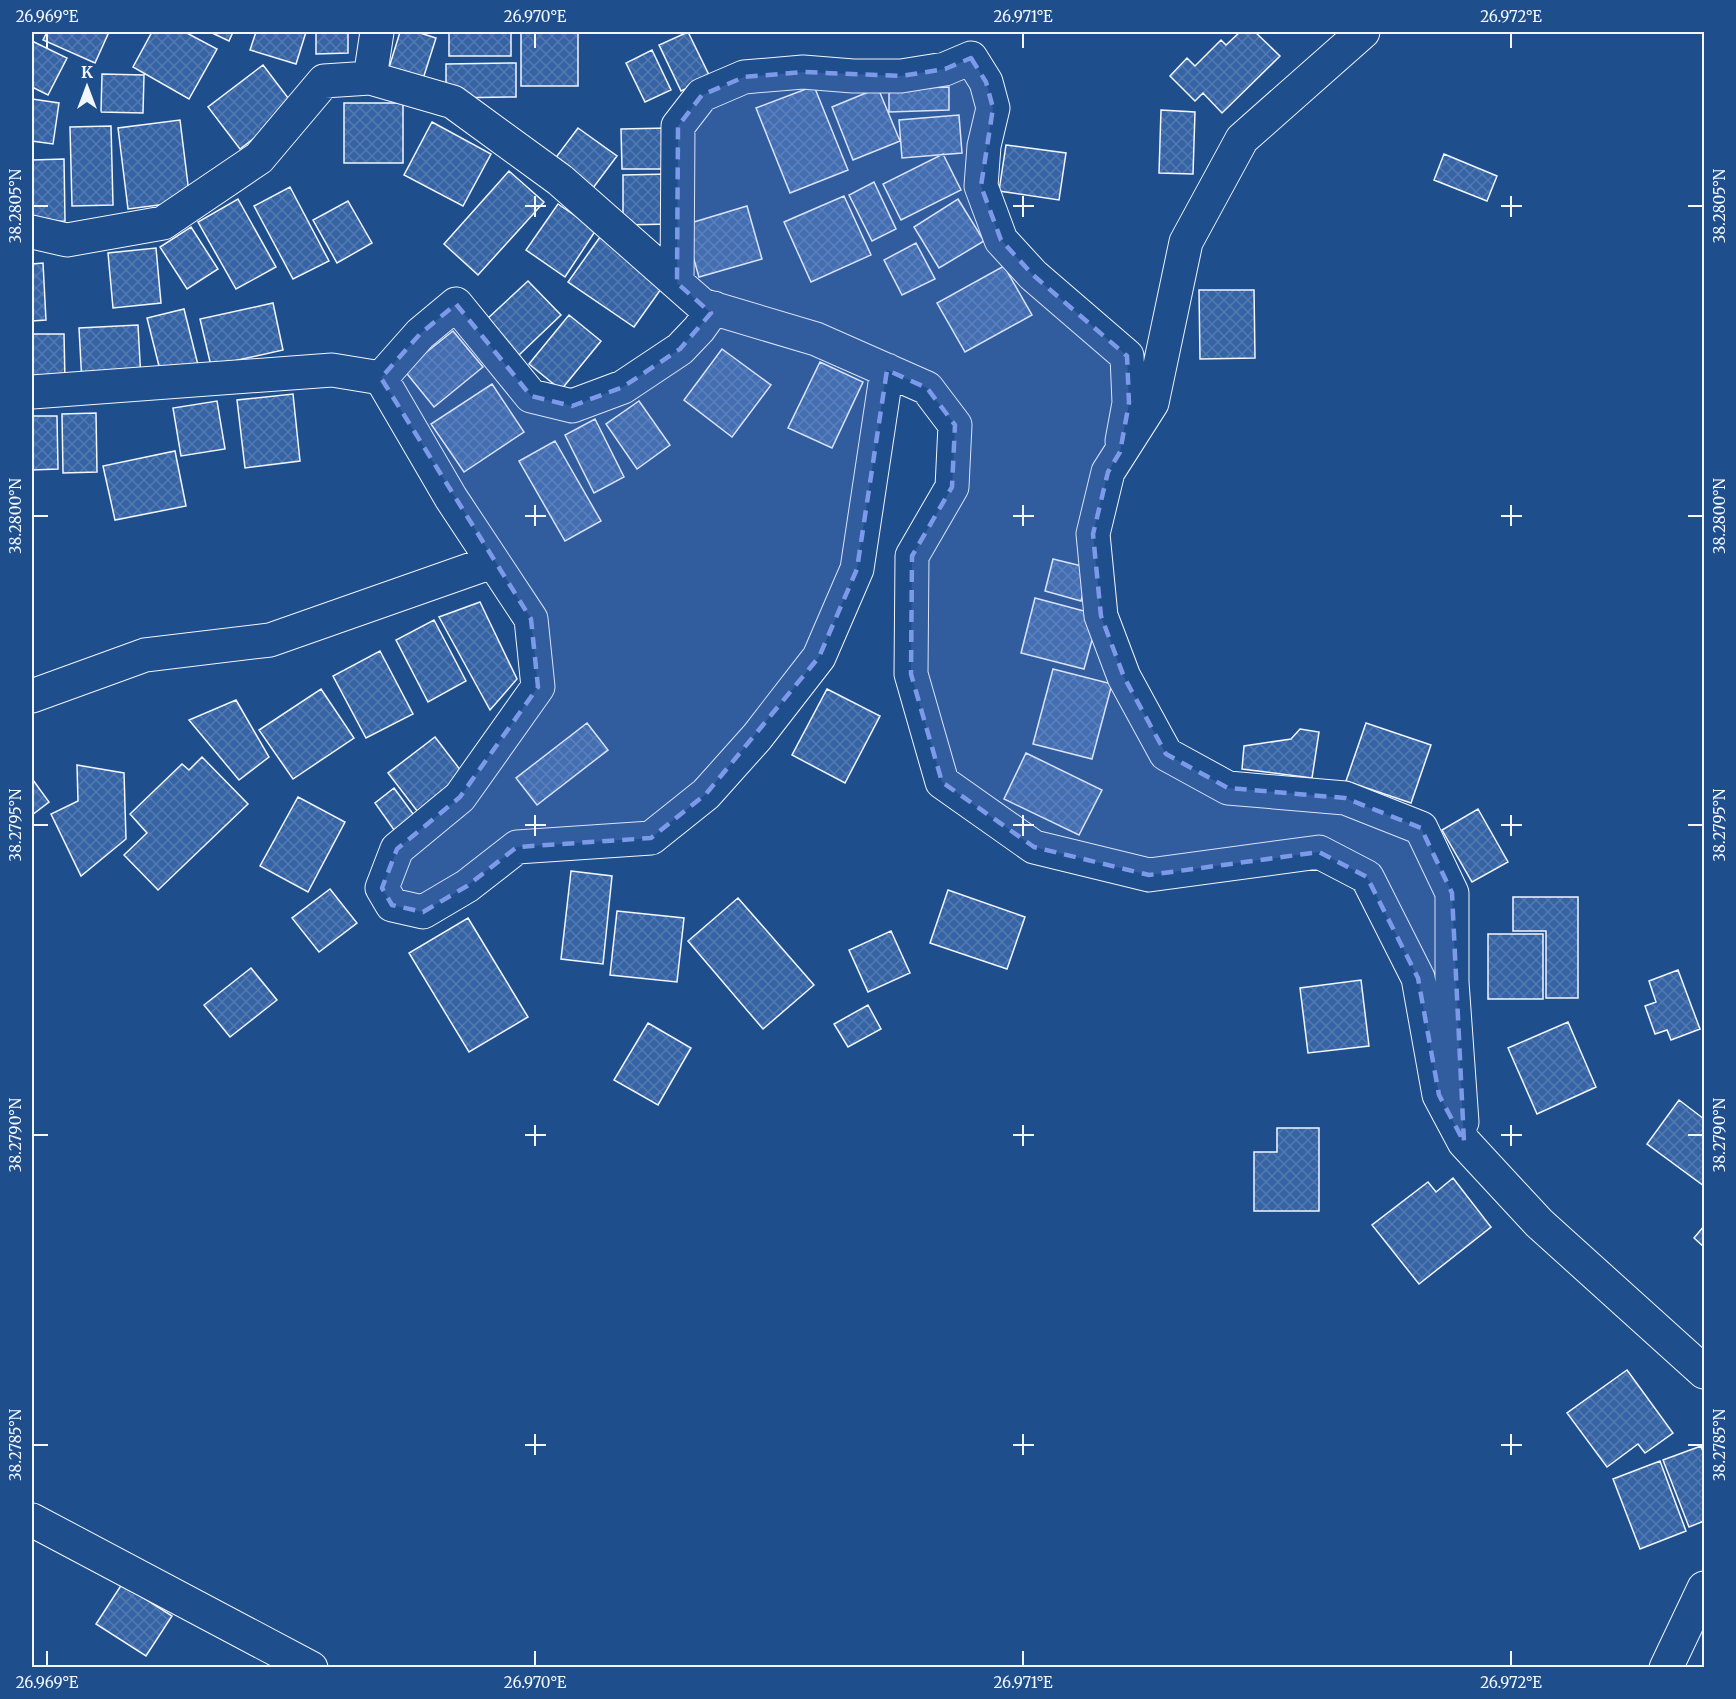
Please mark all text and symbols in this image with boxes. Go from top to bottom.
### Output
text: 26.969°E [16,7,79,26]
text: 26.970°E [504,7,567,26]
text: 26.971°E [994,7,1053,26]
text: 26.972°E [1480,7,1542,26]
north arrow [57,57,117,117]
text: K [81,62,93,82]
text: 38.2805°N [6,168,25,243]
text: 38.2805°N [1710,168,1729,243]
text: 38.2800°N [6,478,25,554]
text: 38.2800°N [1710,478,1729,554]
text: 38.2795°N [6,788,25,861]
text: 38.2795°N [1710,788,1729,861]
text: 38.2790°N [6,1097,25,1172]
text: 38.2790°N [1710,1097,1729,1172]
text: 38.2785°N [6,1409,25,1481]
text: 38.2785°N [1710,1409,1729,1481]
text: 26.969°E [16,1673,79,1692]
text: 26.970°E [504,1673,567,1692]
text: 26.971°E [994,1673,1053,1692]
text: 26.972°E [1480,1673,1542,1692]

